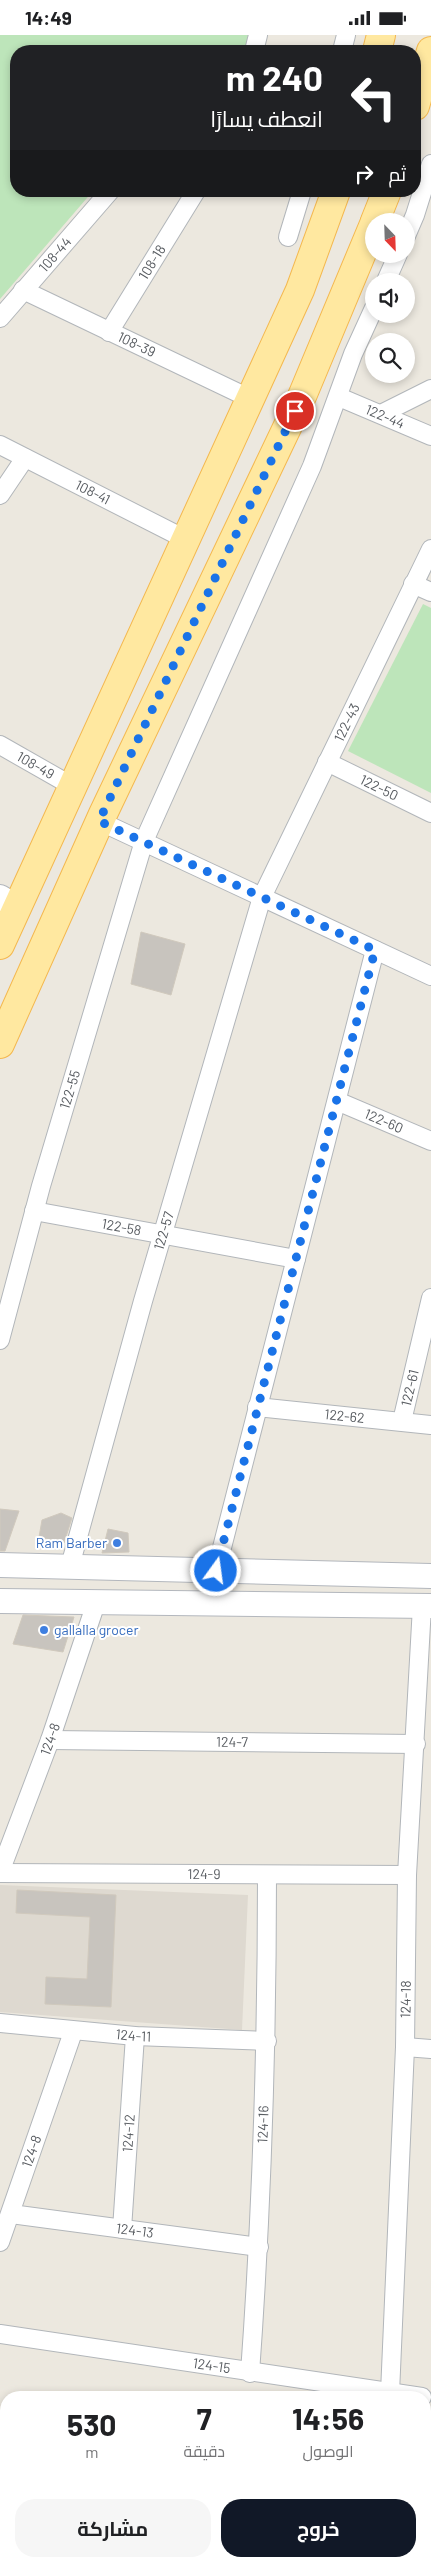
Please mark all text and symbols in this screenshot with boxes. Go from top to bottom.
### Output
text: 14:49 [25,6,72,29]
text: 240 m [226,56,323,98]
icon: left [341,65,406,130]
text: انعطف يسارًا [210,105,323,131]
icon: right [350,160,378,188]
text: ثم [388,162,406,185]
north arrow [365,213,415,263]
map controls [365,213,415,383]
street label: 108-44 [35,233,74,275]
street label: 108-18 [134,241,169,283]
button: sound [365,273,415,323]
street label: 108-39 [115,328,159,360]
button: search [365,333,415,383]
pin [274,390,316,432]
icon: arrive [281,397,309,425]
street label: 122-44 [363,400,407,432]
street label: 108-41 [73,476,113,508]
street label: 122-43 [330,700,363,744]
street label: 108-49 [14,747,58,782]
street label: 122-50 [357,771,401,804]
street label: 122-55 [55,1068,83,1111]
street label: 122-60 [362,1105,406,1136]
street label: 122-57 [149,1209,177,1252]
street label: 122-58 [100,1215,143,1239]
street label: 122-61 [397,1368,422,1408]
street label: 122-62 [324,1405,365,1426]
place label: Ram Barber [36,1534,107,1551]
marker: Ram Barber [111,1537,123,1549]
position arrow [189,1544,241,1596]
place label: gallalla grocer [54,1621,139,1638]
marker: gallalla grocer [38,1624,50,1636]
street label: 124-8 [36,1721,63,1757]
street label: 124-7 [216,1733,248,1750]
street label: 124-9 [187,1865,221,1882]
street label: 124-18 [396,1980,414,2018]
street label: 124-11 [115,2025,151,2045]
street label: 124-16 [253,2105,272,2144]
street label: 124-12 [118,2114,138,2153]
street label: 124-8 [18,2133,44,2170]
street label: 124-13 [115,2219,155,2241]
street label: 124-15 [192,2354,232,2376]
text: 7 [197,2400,212,2436]
text: 14:56 [292,2400,364,2436]
text: 530 [67,2406,116,2442]
text: دقيقة [183,2441,225,2460]
text: الوصول [303,2441,354,2460]
text: m [85,2442,98,2461]
button: مشاركة [15,2499,211,2557]
button: خروج [221,2499,416,2557]

